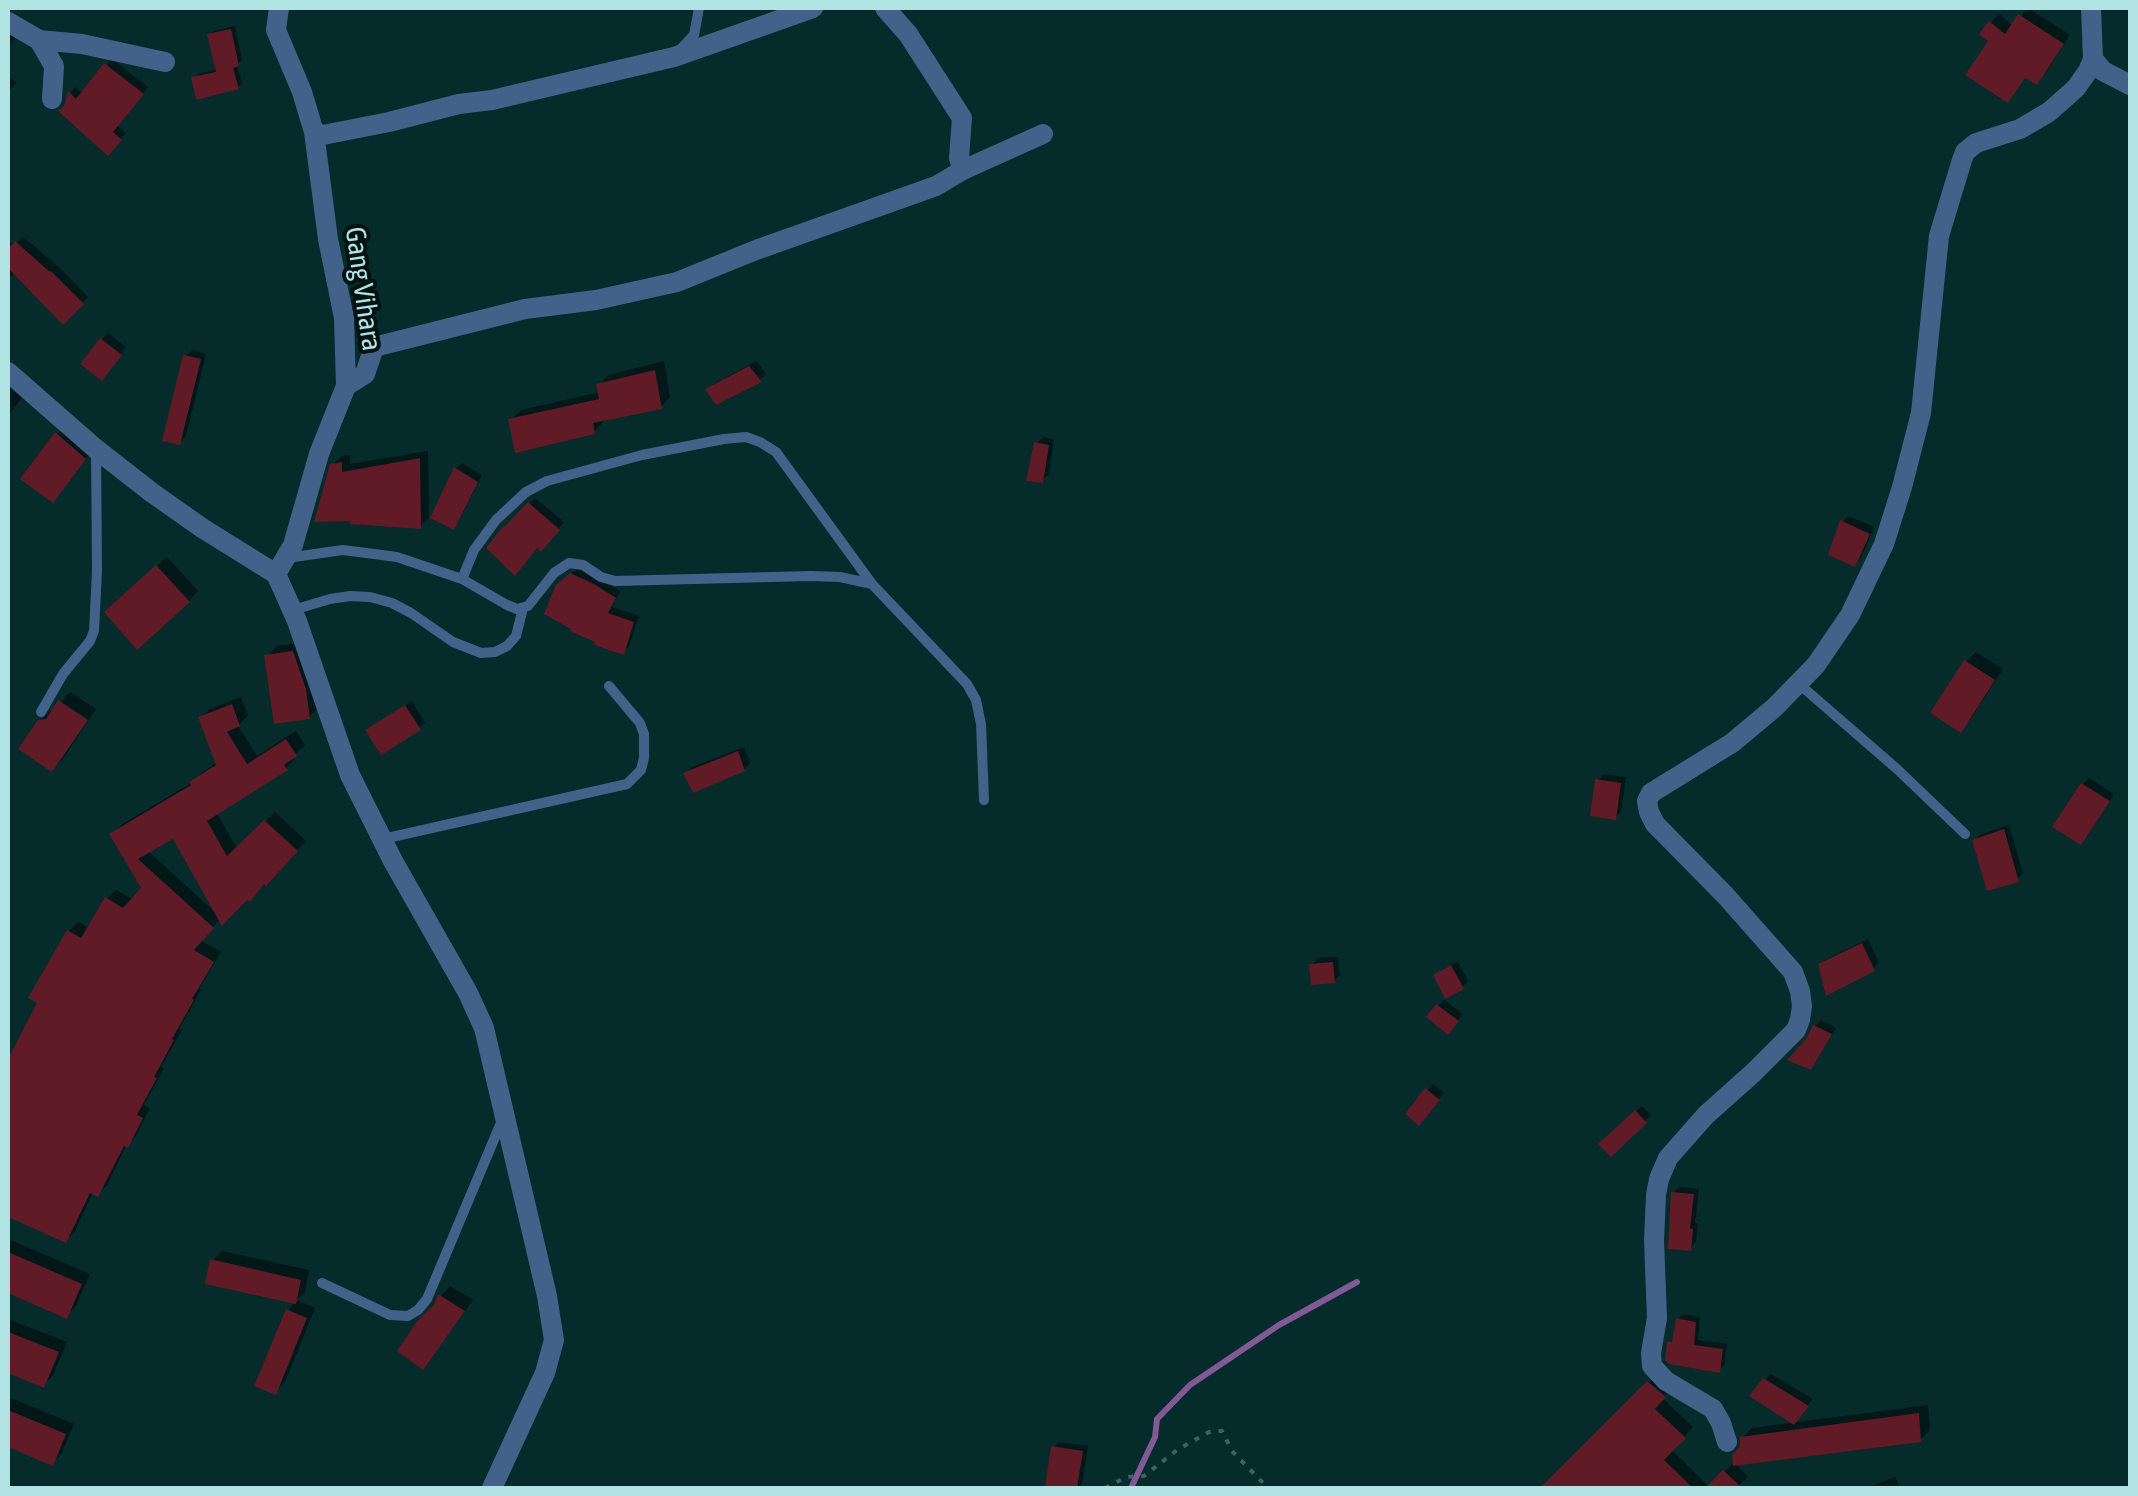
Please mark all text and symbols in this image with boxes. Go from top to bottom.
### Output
street label: Gang Vihara [338,225,388,353]

